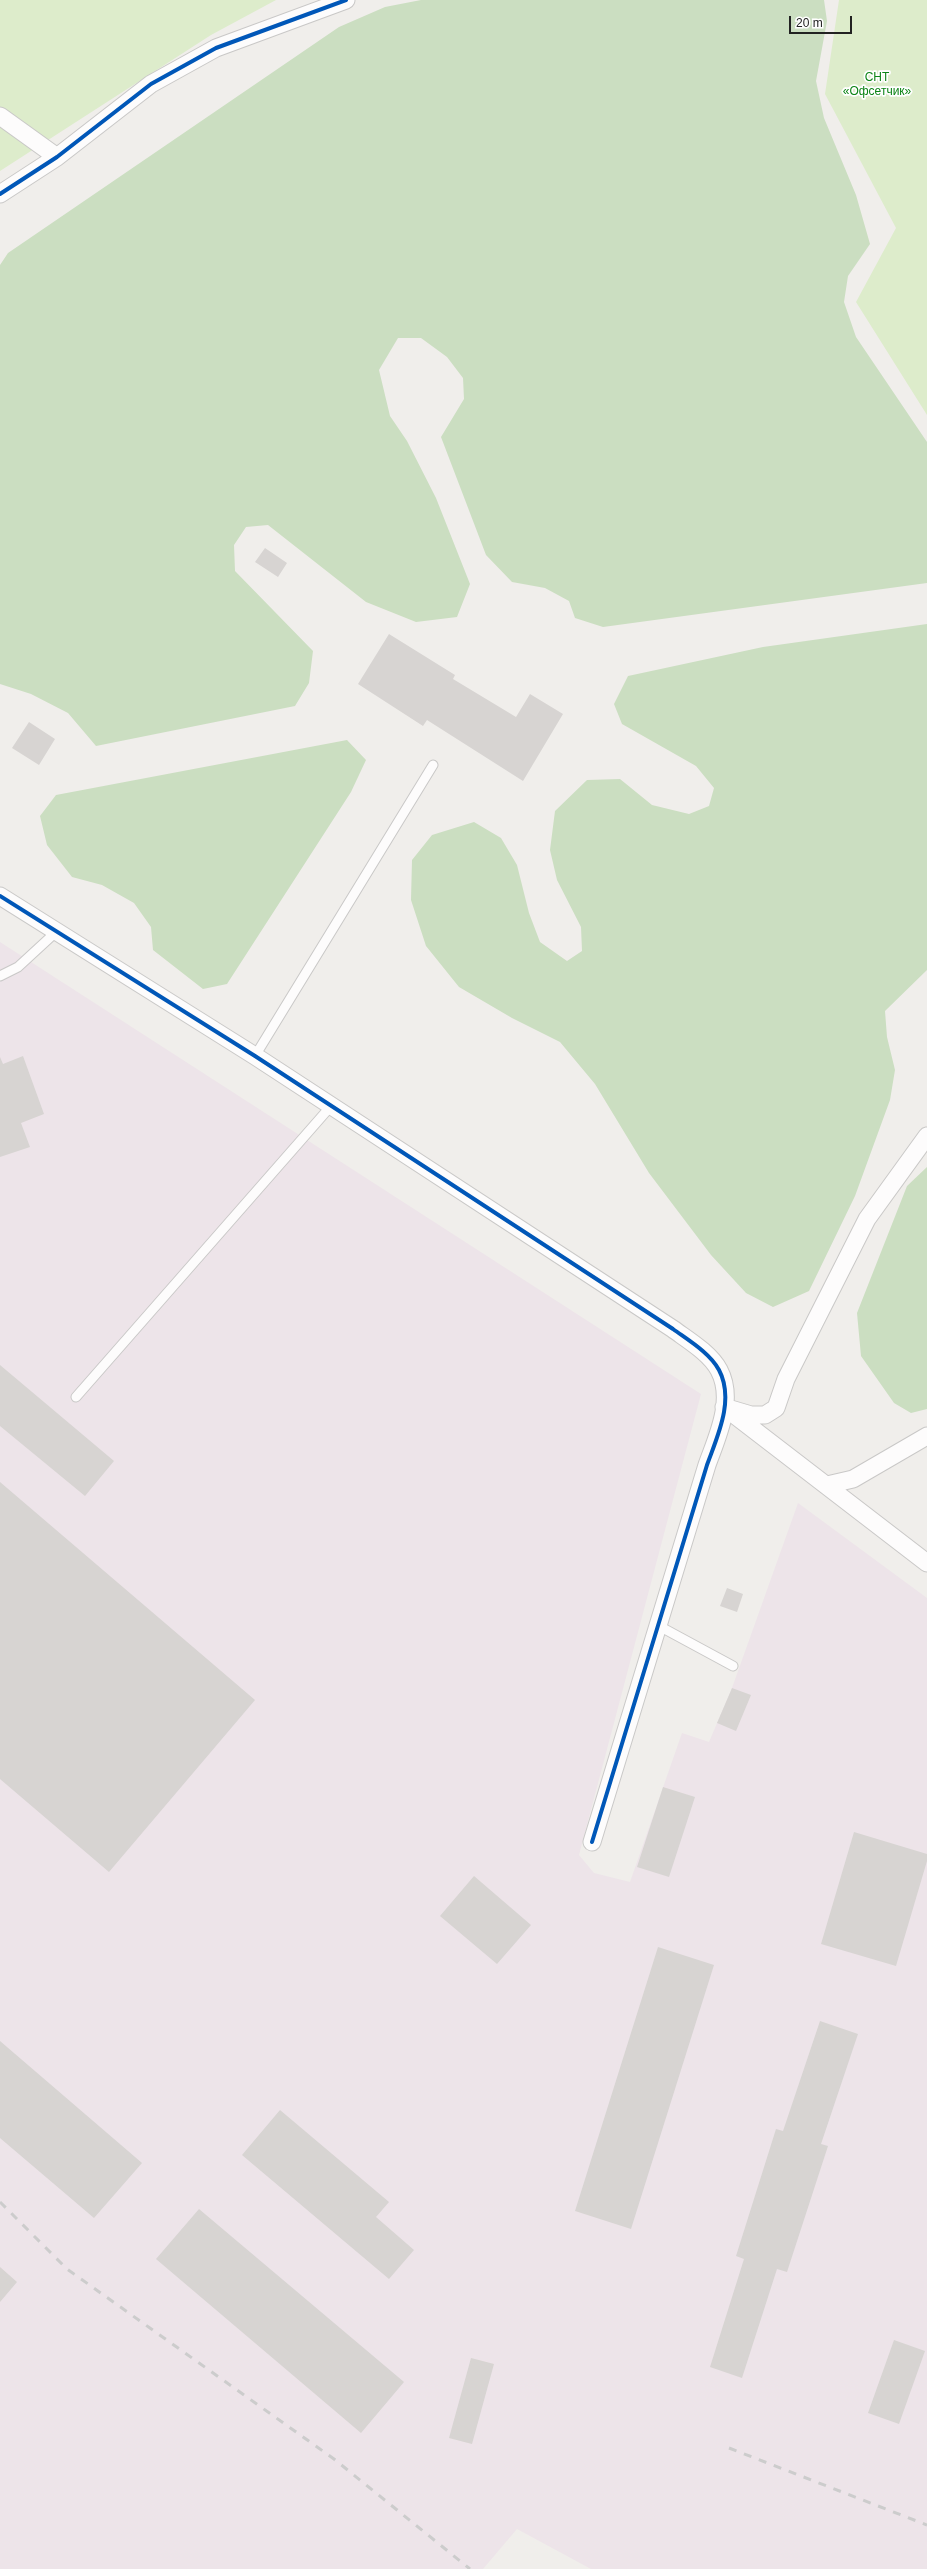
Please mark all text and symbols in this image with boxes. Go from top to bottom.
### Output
scale bar [791,8,854,34]
text: 20 m [796,16,823,30]
park label: СНТ «Офсетчик» [843,71,911,99]

